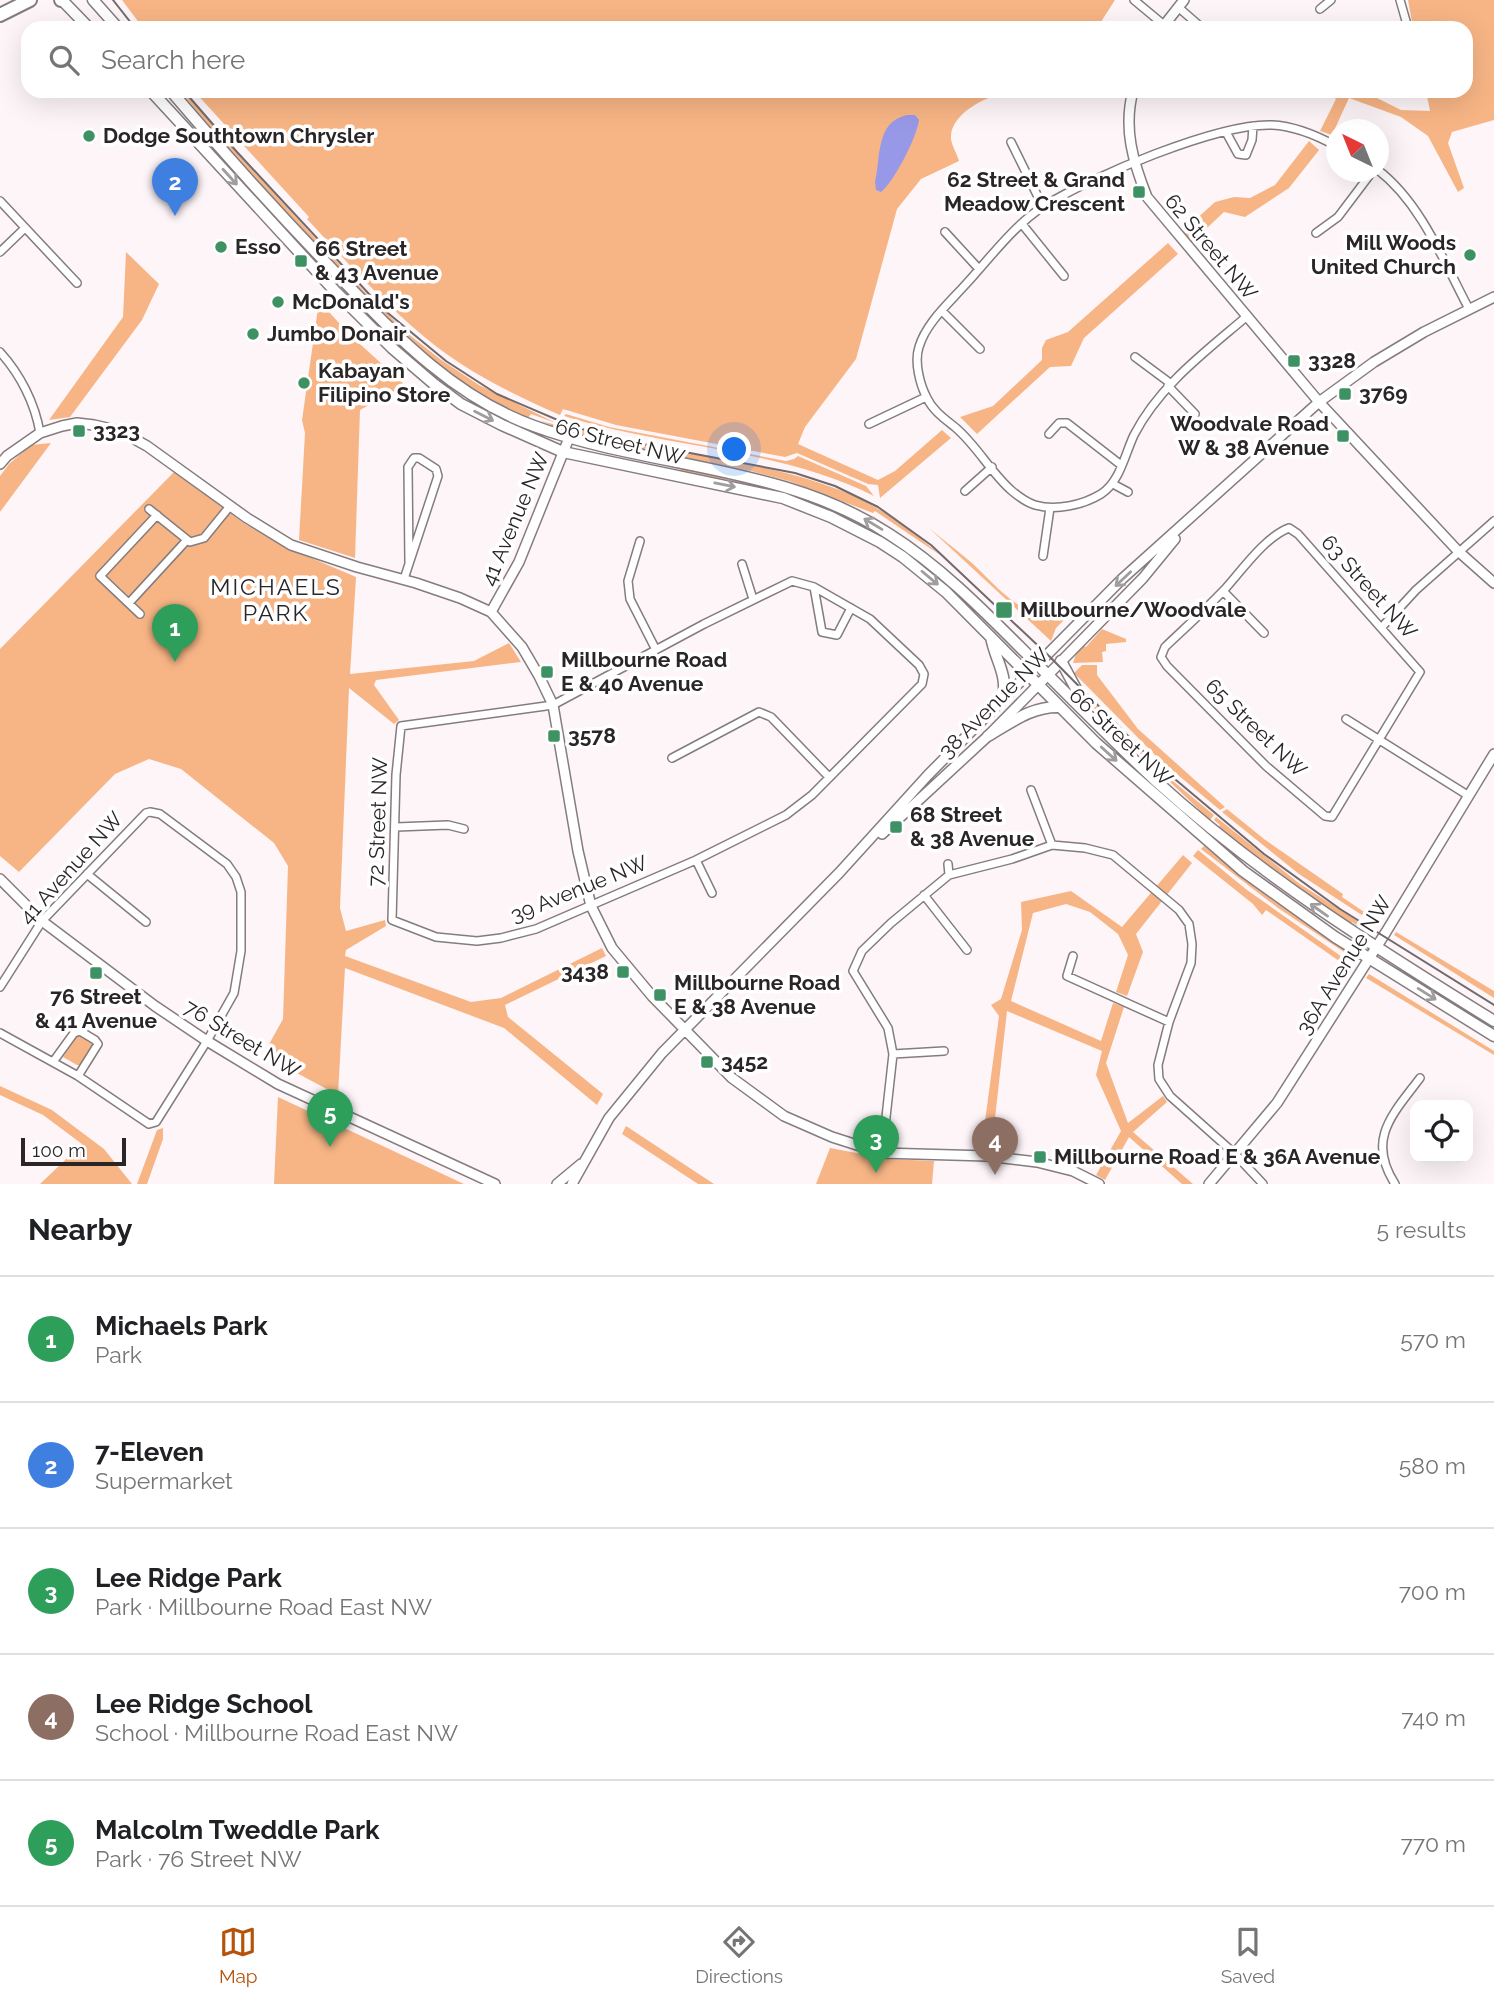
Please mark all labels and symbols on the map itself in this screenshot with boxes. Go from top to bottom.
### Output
north arrow [1326,119,1389,182]
place label: Dodge Southtown Chrysler [103,123,374,148]
marker: Dodge Southtown Chrysler [81,128,97,144]
pin: 2 [152,158,198,216]
place label: 62 Street & Grand Meadow Crescent [944,167,1125,216]
one-way arrow [222,168,239,185]
marker: 62 Street & Grand Meadow Crescent [1131,184,1147,200]
street label: 62 Street NW [1160,189,1263,305]
place label: Mill Woods United Church [1311,230,1456,279]
place label: Esso [235,234,281,259]
place label: 66 Street & 43 Avenue [315,236,439,285]
marker: Esso [213,239,229,255]
marker: Mill Woods United Church [1462,247,1478,263]
marker: 66 Street & 43 Avenue [293,253,309,269]
place label: McDonald's [292,289,410,314]
marker: McDonald's [270,294,286,310]
place label: Jumbo Donair [267,321,407,346]
marker: Jumbo Donair [245,326,261,342]
place label: 3328 [1308,348,1356,373]
marker: 3328 [1286,353,1302,369]
place label: Kabayan Filipino Store [318,358,451,407]
marker: Kabayan Filipino Store [296,375,312,391]
place label: 3769 [1359,381,1408,406]
marker: 3769 [1337,386,1353,402]
one-way arrow [473,409,494,423]
place label: Woodvale Road W & 38 Avenue [1170,411,1329,460]
street label: 66 Street NW [553,413,687,470]
place label: 3323 [93,418,140,443]
marker: 3323 [71,423,87,439]
marker: Woodvale Road W & 38 Avenue [1335,428,1351,444]
your location [717,432,751,466]
street label: 41 Avenue NW [475,448,554,589]
one-way arrow [713,479,736,493]
one-way arrow [863,516,883,530]
street label: 63 Street NW [1316,530,1423,644]
one-way arrow [920,570,938,586]
one-way arrow [1115,571,1132,588]
district label: MICHAELS PARK [210,573,342,626]
place label: Millbourne/Woodvale [1020,597,1247,622]
marker: Millbourne/Woodvale [994,600,1014,620]
pin: 1 [152,604,198,662]
street label: 38 Avenue NW [933,642,1054,763]
place label: Millbourne Road E & 40 Avenue [561,647,727,696]
marker: Millbourne Road E & 40 Avenue [539,664,555,680]
street label: 65 Street NW [1200,673,1312,782]
street label: 66 Street NW [1064,682,1178,791]
place label: 3578 [568,723,616,748]
marker: 3578 [546,728,562,744]
one-way arrow [1100,746,1117,763]
street label: 72 Street NW [363,757,392,887]
place label: 68 Street & 38 Avenue [910,802,1035,851]
street label: 41 Avenue NW [14,806,128,929]
marker: 68 Street & 38 Avenue [888,819,904,835]
street label: 39 Avenue NW [507,850,651,927]
street label: 36A Avenue NW [1291,891,1396,1039]
one-way arrow [1310,903,1329,917]
place label: 3438 [561,959,609,984]
marker: 3438 [615,964,631,980]
marker: 76 Street & 41 Avenue [88,965,104,981]
place label: Millbourne Road E & 38 Avenue [674,970,840,1019]
place label: 76 Street & 41 Avenue [35,984,158,1033]
one-way arrow [1417,986,1436,1001]
marker: Millbourne Road E & 38 Avenue [652,987,668,1003]
street label: 76 Street NW [180,994,305,1083]
place label: 3452 [721,1049,768,1074]
marker: 3452 [699,1054,715,1070]
pin: 5 [307,1089,353,1147]
pin: 3 [853,1115,899,1173]
pin: 4 [972,1117,1018,1175]
scale bar [21,1135,126,1167]
place label: Millbourne Road E & 36A Avenue [1054,1144,1381,1169]
marker: Millbourne Road E & 36A Avenue [1032,1149,1048,1165]

